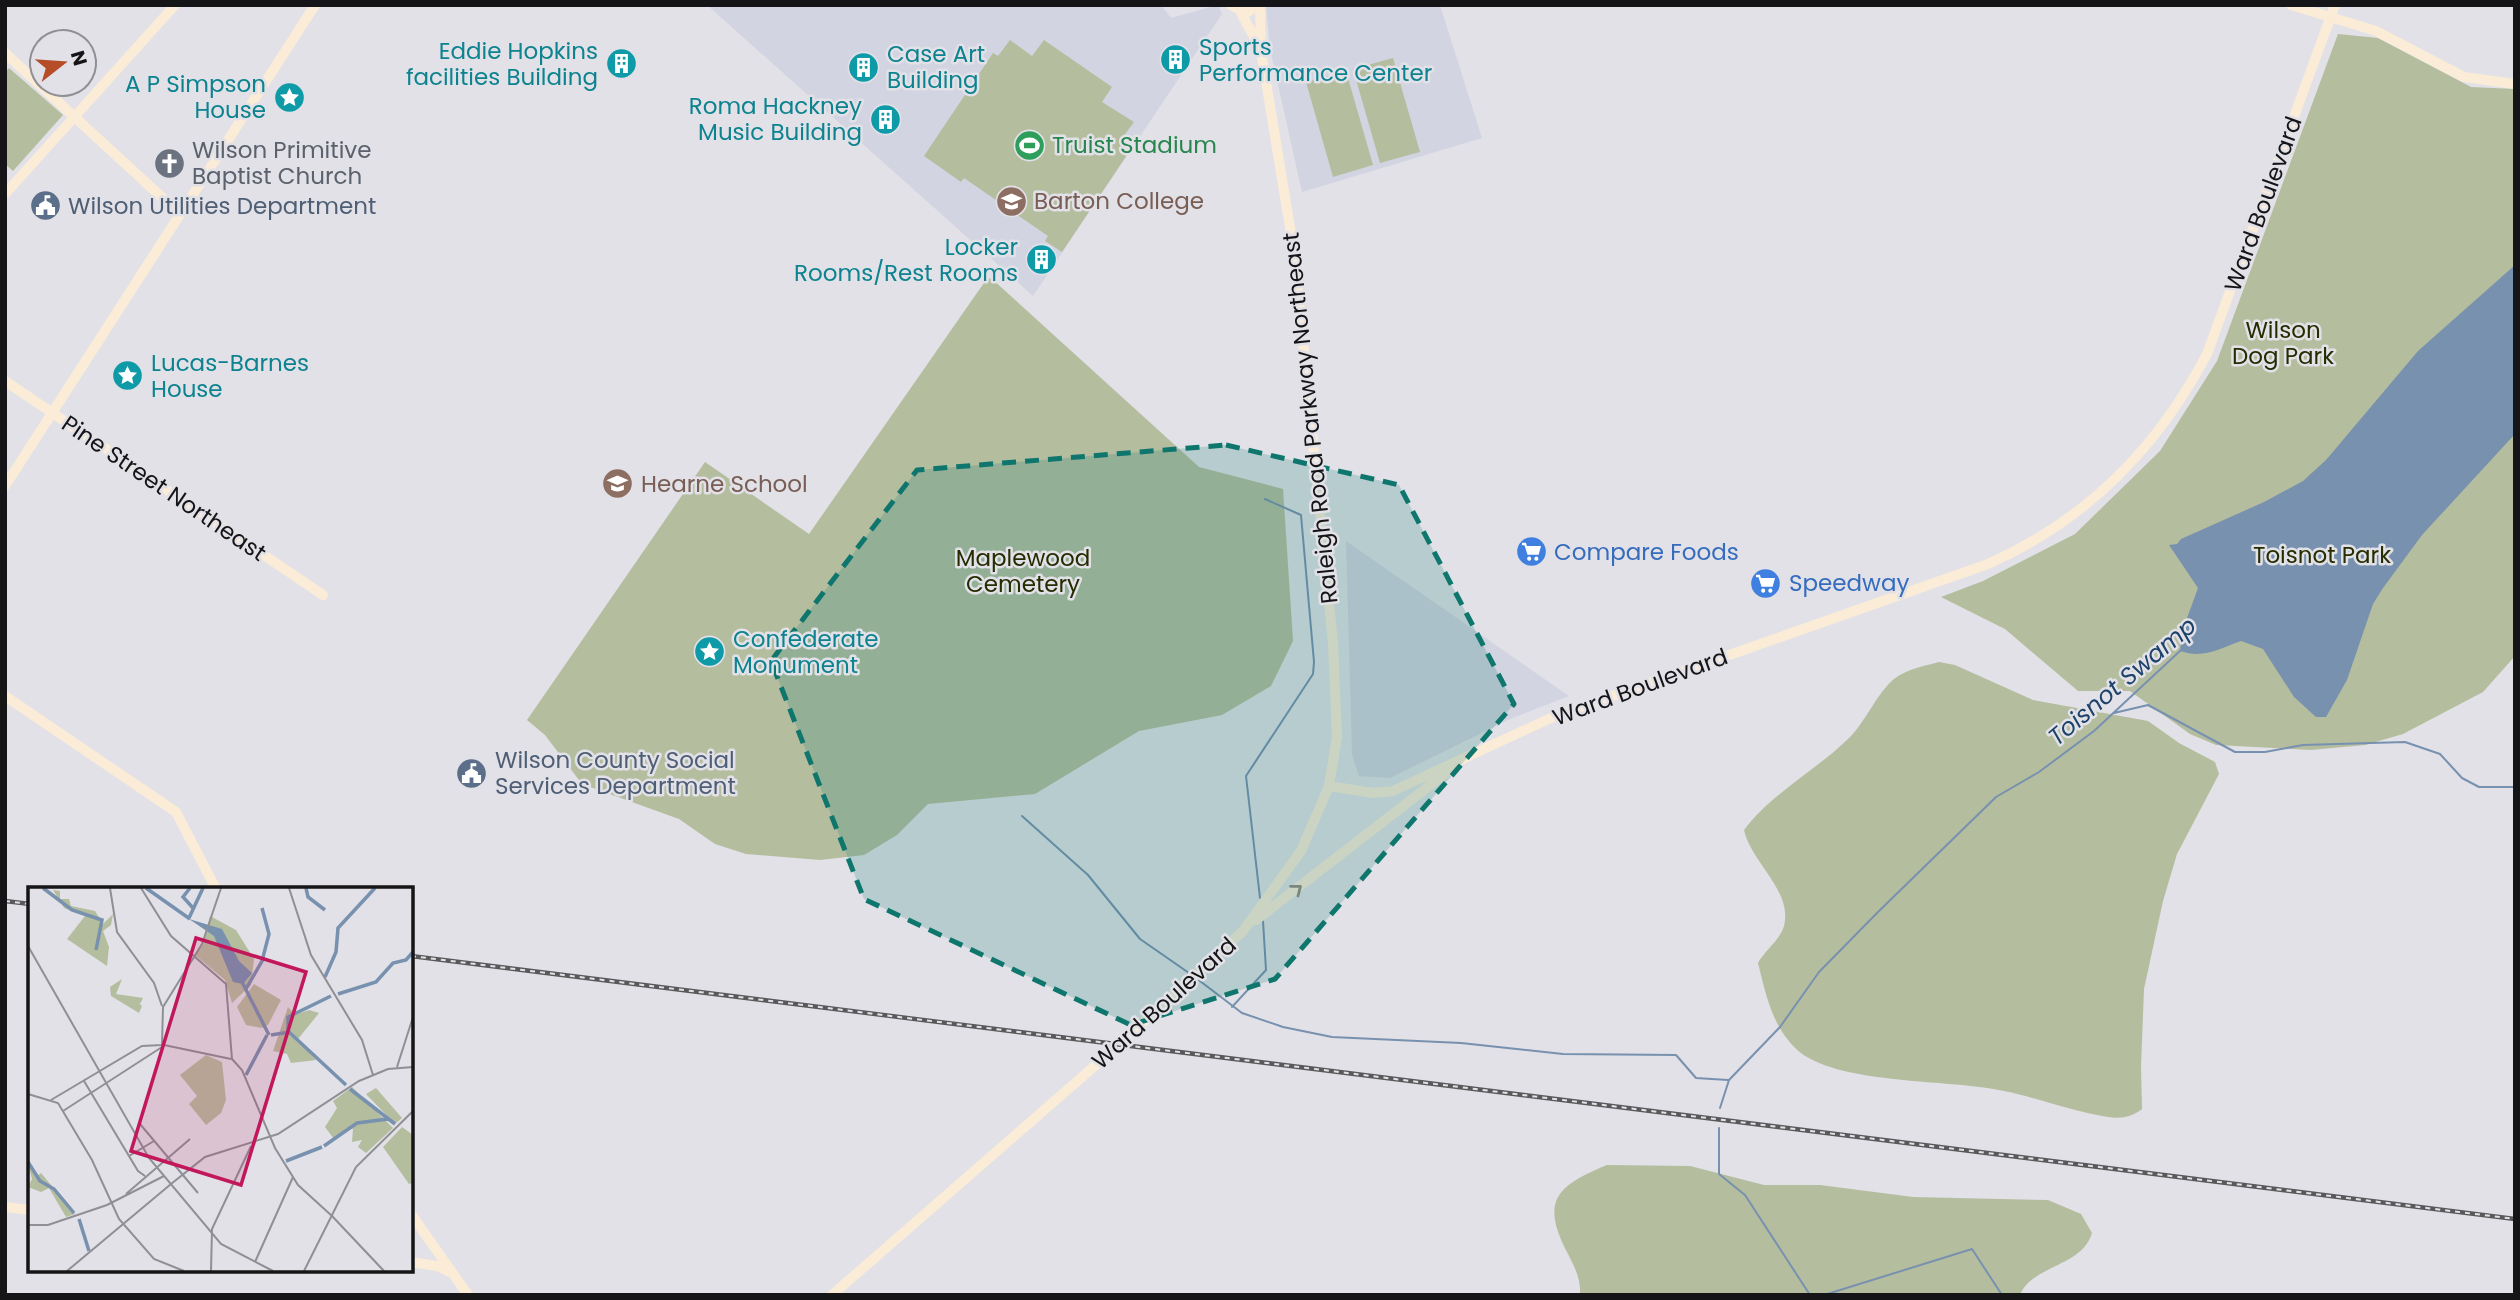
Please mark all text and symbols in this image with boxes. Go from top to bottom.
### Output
north arrow [28,28,98,98]
place label: Sports Performance Center [1199,31,1432,89]
place label: Eddie Hopkins facilities Building [406,35,598,93]
place label: Case Art Building [887,38,985,96]
building icon: Sports Performance Center [1159,43,1193,77]
text: N [64,47,94,69]
building icon: Eddie Hopkins facilities Building [604,47,638,81]
building icon: Case Art Building [847,50,881,84]
place label: A P Simpson House [125,68,266,126]
place icon: A P Simpson House [272,80,306,114]
place label: Roma Hackney Music Building [689,90,862,148]
building icon: Roma Hackney Music Building [868,102,902,136]
street label: Ward Boulevard [2216,112,2310,296]
sports icon: Truist Stadium [1012,128,1046,162]
place label: Truist Stadium [1052,129,1217,161]
place label: Wilson Primitive Baptist Church [192,134,371,192]
church icon: Wilson Primitive Baptist Church [152,146,186,180]
school or university icon: Barton College [994,184,1028,218]
place label: Barton College [1034,185,1204,217]
public building icon: Wilson Utilities Department [28,189,62,223]
place label: Wilson Utilities Department [68,190,376,222]
place label: Locker Rooms/Rest Rooms [794,231,1018,289]
street label: Raleigh Road Parkway Northeast [1275,231,1345,605]
building icon: Locker Rooms/Rest Rooms [1024,243,1058,277]
park label: Wilson Dog Park [2232,314,2334,372]
place label: Lucas-Barnes House [151,347,309,405]
place icon: Lucas-Barnes House [111,359,145,393]
street label: Pine Street Northeast [55,408,273,568]
school or university icon: Hearne School [601,467,635,501]
place label: Hearne School [641,468,808,500]
supermarket icon: Compare Foods [1514,535,1548,569]
place label: Compare Foods [1554,536,1739,568]
park label: Toisnot Park [2253,539,2391,571]
park label: Maplewood Cemetery [956,542,1090,600]
supermarket icon: Speedway [1749,566,1783,600]
place label: Speedway [1789,567,1910,599]
water label: Toisnot Swamp [2041,609,2203,753]
place label: Confederate Monument [733,623,879,681]
place icon: Confederate Monument [693,635,727,669]
street label: Ward Boulevard [1548,640,1732,734]
place label: Wilson County Social Services Department [495,744,736,802]
public building icon: Wilson County Social Services Department [455,756,489,790]
one-way arrow [1289,885,1302,897]
inset map [28,887,413,1272]
street label: Ward Boulevard [1085,929,1243,1077]

